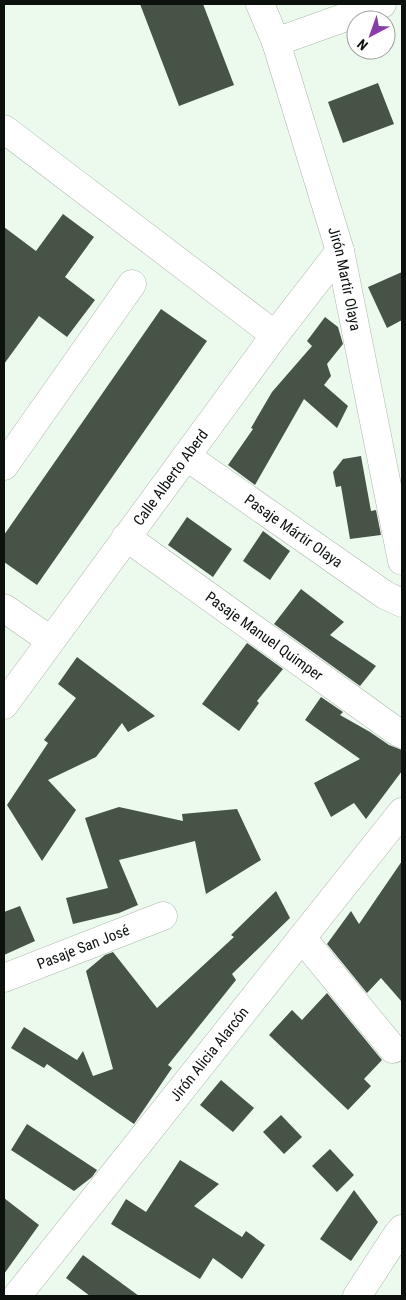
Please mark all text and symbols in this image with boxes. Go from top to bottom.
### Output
north arrow [346,10,396,60]
text: N [354,36,371,54]
street label: Jirón Martir Olaya [324,225,365,332]
street label: Calle Alberto Aberd [129,426,212,529]
street label: Pasaje Mártir Olaya [241,491,346,571]
street label: Pasaje Manuel Quimper [202,588,327,685]
street label: Pasaje San José [34,921,132,973]
street label: Jirón Alicia Alarcón [166,1003,252,1105]

